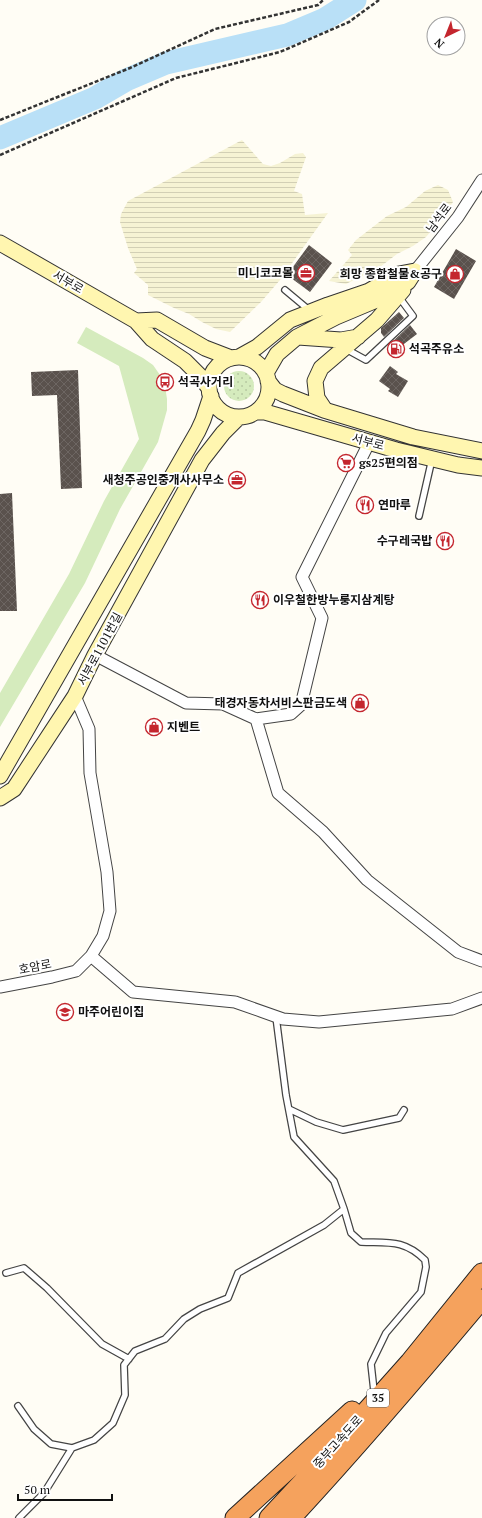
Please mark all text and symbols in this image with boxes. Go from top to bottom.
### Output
north arrow [426,16,466,56]
text: N [431,35,447,51]
street label: 남석로 [423,200,455,235]
office icon: 미니코코몰 [296,263,316,283]
shop icon: 희망 종합철물&공구 [445,264,465,284]
place label: 미니코코몰 [238,265,293,280]
place label: 희망 종합철물&공구 [340,266,442,281]
street label: 서부로 [50,267,86,296]
fuel station icon: 석곡주유소 [386,339,406,359]
place label: 석곡주유소 [409,341,464,356]
bus stop icon: 석곡사거리 [155,372,175,392]
place label: 석곡사거리 [178,374,233,389]
street label: 서부로 [350,430,386,453]
supermarket icon: gs25편의점 [336,453,356,473]
place label: gs25편의점 [359,455,418,470]
office icon: 새청주공인중개사사무소 [227,470,247,490]
place label: 새청주공인중개사사무소 [103,472,224,487]
restaurant icon: 연마루 [355,495,375,515]
place label: 연마루 [378,497,411,512]
restaurant icon: 수구레국밥 [435,531,455,551]
place label: 수구레국밥 [377,533,432,548]
restaurant icon: 이우철한방누룽지삼계탕 [250,590,270,610]
place label: 이우철한방누룽지삼계탕 [273,592,394,607]
street label: 서부로1101번길 [74,610,125,688]
shop icon: 태경자동차서비스판금도색 [350,693,370,713]
place label: 태경자동차서비스판금도색 [215,695,347,710]
shop icon: 지벤트 [144,717,164,737]
place label: 지벤트 [167,719,200,734]
street label: 호암로 [17,956,53,977]
school or university icon: 마주어린이집 [55,1002,75,1022]
place label: 마주어린이집 [78,1004,144,1019]
road number: 35 [367,1389,389,1407]
street label: 중부고속도로 [310,1412,365,1471]
scale bar [18,1476,112,1502]
text: 50 m [24,1482,51,1497]

